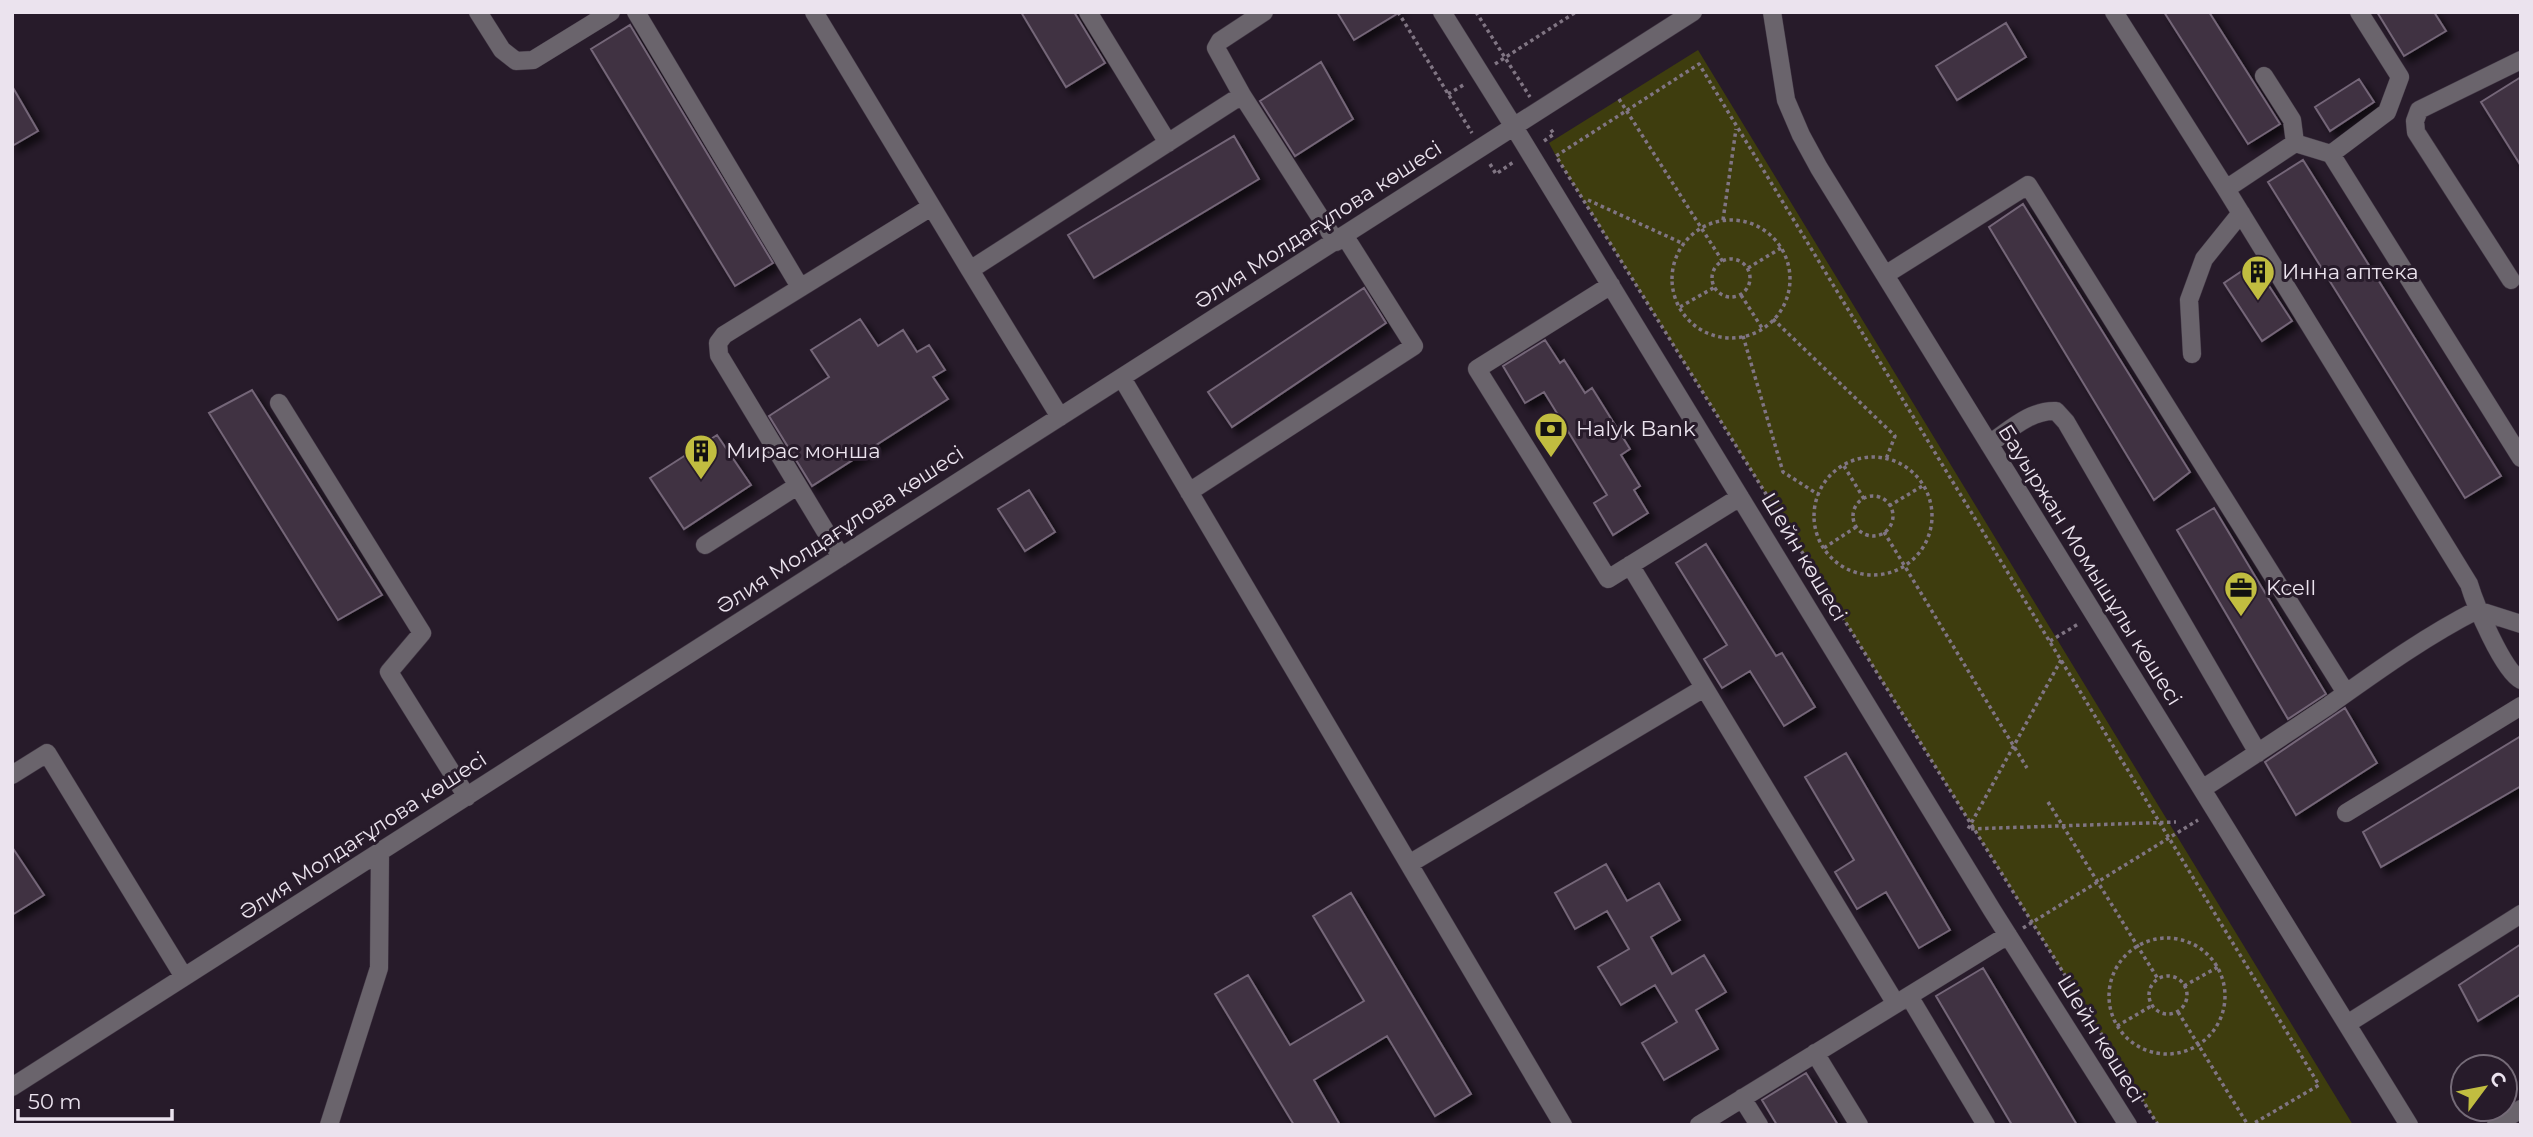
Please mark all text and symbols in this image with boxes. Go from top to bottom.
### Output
street label: Әлия Молдағұлова көшесі [1189,135,1446,314]
building icon: Инна аптека [2239,253,2277,302]
place label: Инна аптека [2282,259,2418,284]
bank icon: Halyk Bank [1532,410,1570,459]
place label: Halyk Bank [1576,416,1696,441]
street label: Бауыржан Момышұлы көшесі [1993,420,2188,710]
building icon: Мирас монша [682,432,720,481]
place label: Мирас монша [726,438,880,463]
street label: Әлия Молдағұлова көшесі [711,440,968,619]
street label: Шейн көшесі [1756,488,1853,625]
office icon: Kcell [2222,569,2260,618]
place label: Kcell [2266,575,2316,600]
street label: Әлия Молдағұлова көшесі [234,746,491,925]
street label: Шейн көшесі [2052,971,2151,1107]
north arrow [2449,1053,2519,1123]
text: С [2485,1067,2512,1091]
scale bar [18,1078,172,1122]
text: 50 m [28,1089,82,1114]

